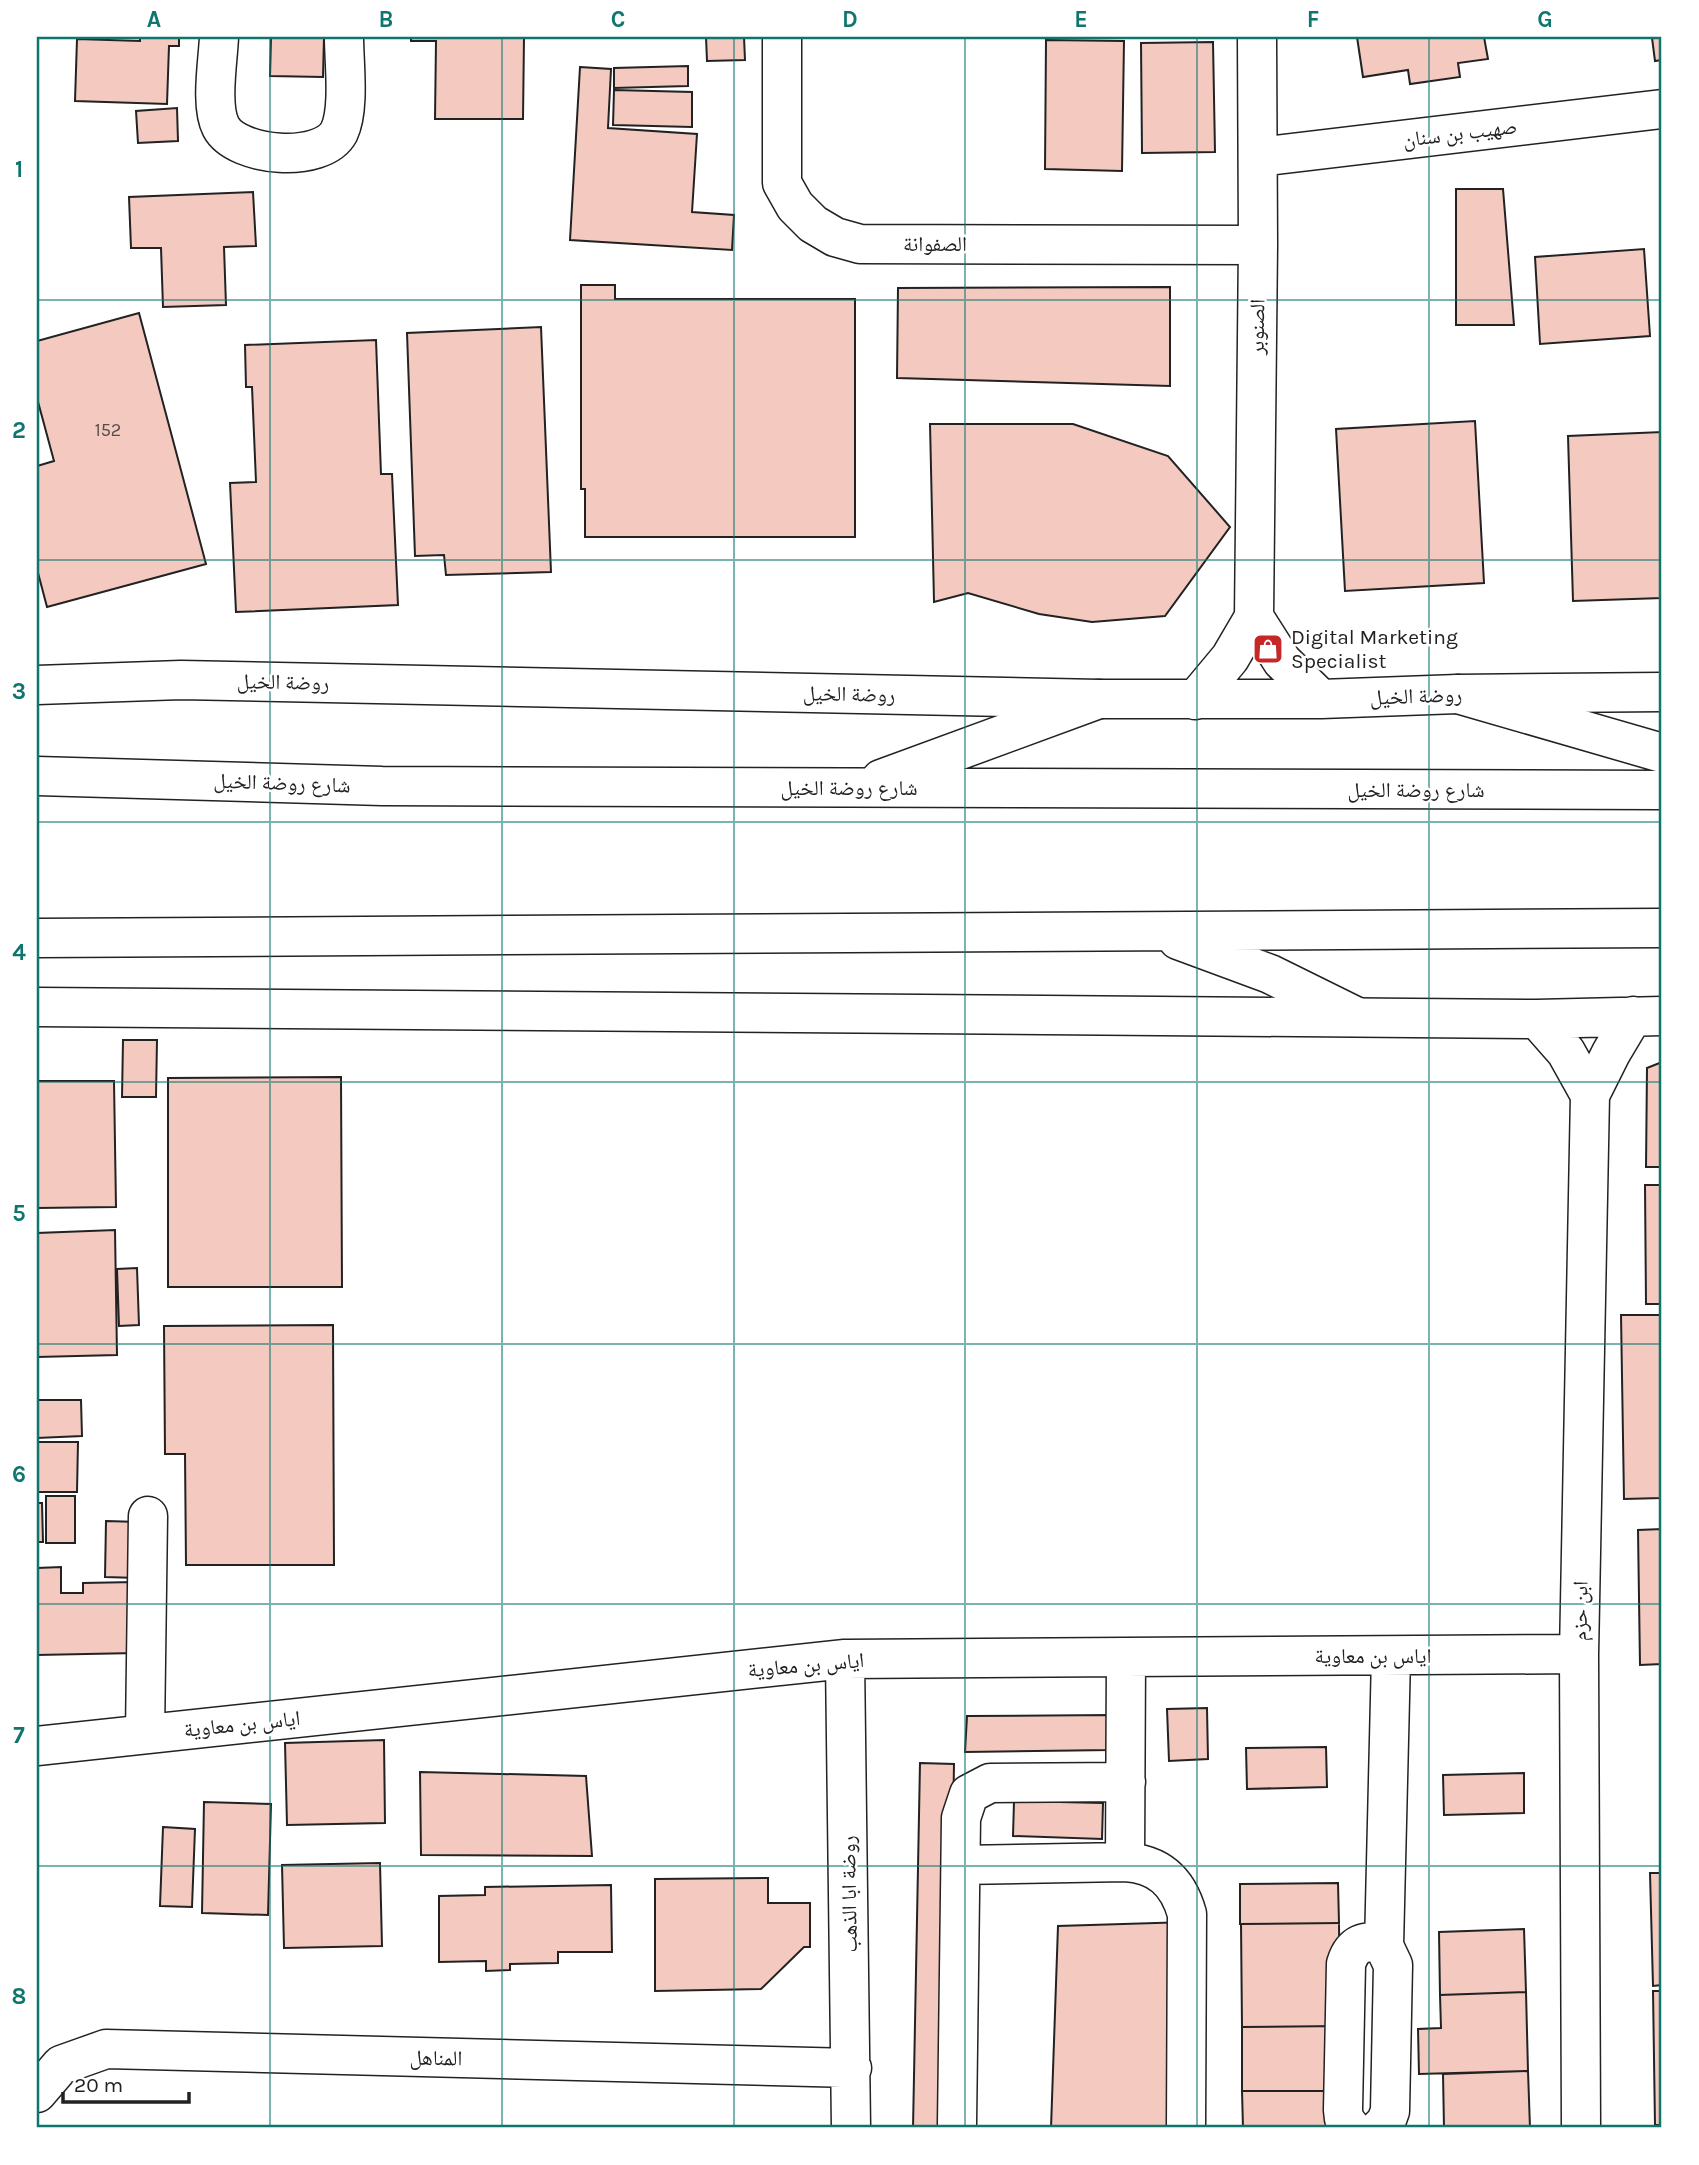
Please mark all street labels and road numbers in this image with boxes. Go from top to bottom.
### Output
street label: صهيب بن سنان [1402,114,1519,153]
street label: الصفوانة [903,232,967,256]
street label: الصنوبر [1244,299,1269,356]
street label: روضة الخيل [237,669,329,696]
street label: روضة الخيل [803,681,895,708]
street label: روضة الخيل [1369,682,1463,711]
street label: شارع روضة الخيل [213,769,351,798]
street label: شارع روضة الخيل [780,776,918,801]
street label: شارع روضة الخيل [1347,778,1485,803]
street label: ابن حزم [1567,1581,1595,1641]
street label: اياس بن معاوية [1315,1644,1431,1669]
street label: اياس بن معاوية [747,1648,865,1683]
street label: اياس بن معاوية [183,1706,302,1743]
street label: روضة ابا الذهب [836,1835,862,1953]
street label: المناهل [409,2046,463,2071]

